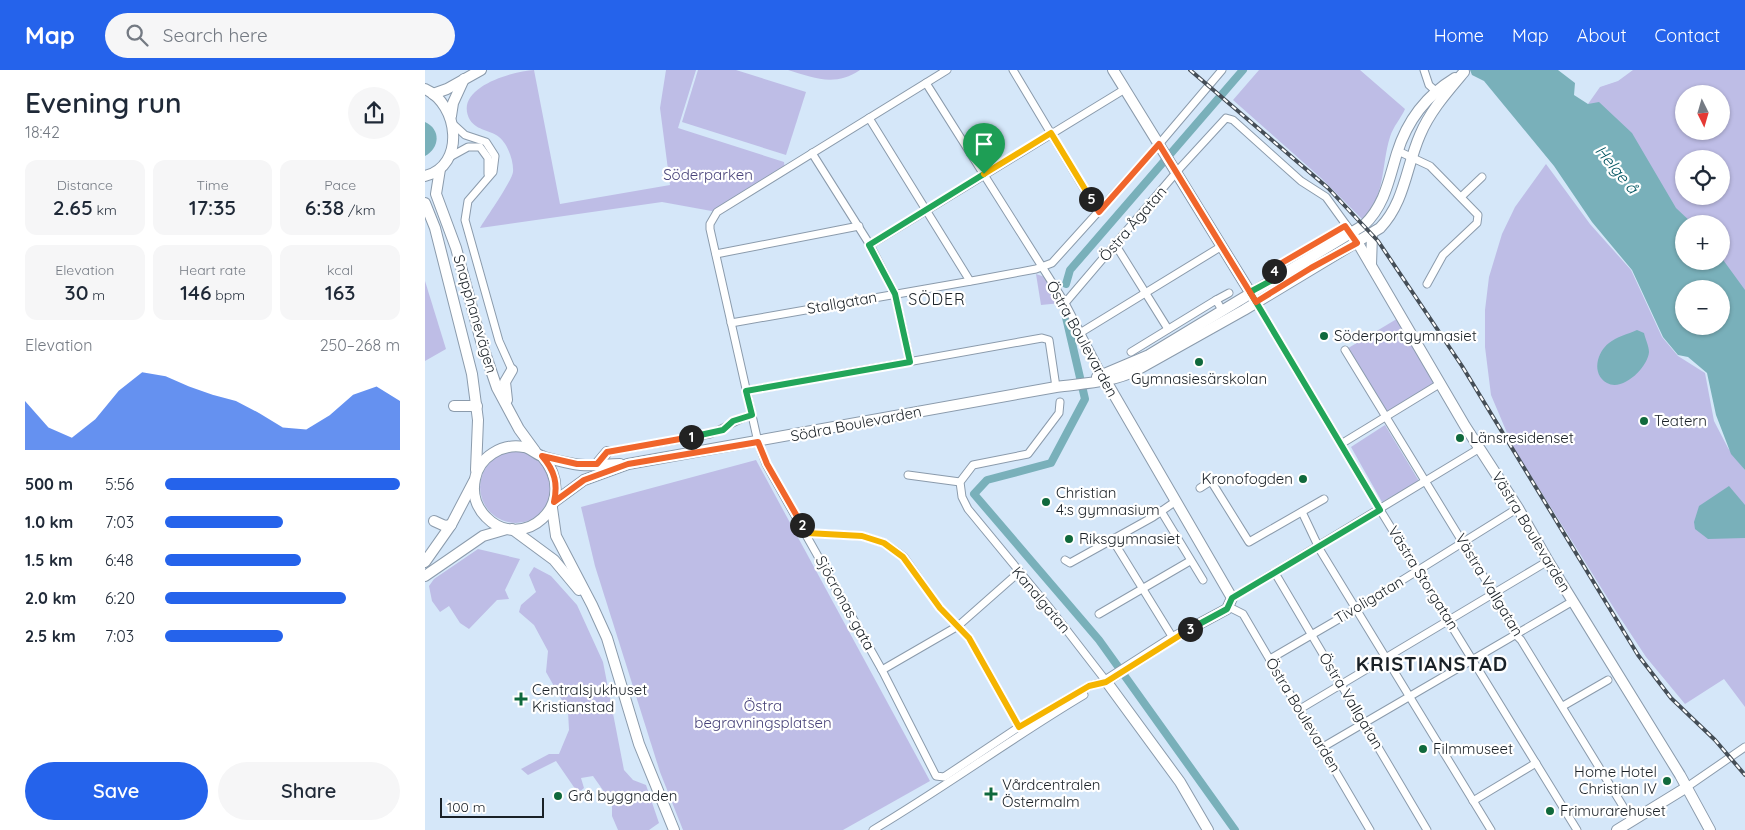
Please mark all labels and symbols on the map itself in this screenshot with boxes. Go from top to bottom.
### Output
north arrow [1675,85,1730,140]
pin [963,123,1005,174]
water label: Helge å [1591,141,1644,198]
park label: Söderparken [663,165,753,184]
street label: Östra Ågatan [1095,182,1170,265]
pin: 5 [1079,186,1103,212]
street label: Snapphanevägen [449,252,501,375]
pin: 4 [1261,258,1287,284]
street label: Östra Boulevarden [1043,277,1122,400]
street label: Stallgatan [806,287,878,318]
district label: SÖDER [908,289,966,309]
place label: Söderportgymnasiet [1334,326,1477,345]
marker: Söderportgymnasiet [1318,330,1330,342]
marker: Gymnasiesärskolan [1193,356,1205,368]
place label: Gymnasiesärskolan [1131,369,1267,388]
street label: Södra Boulevarden [789,401,923,446]
place label: Teatern [1654,411,1707,430]
marker: Teatern [1638,415,1650,427]
pin: 1 [679,424,703,450]
place label: Länsresidenset [1470,428,1574,447]
marker: Länsresidenset [1454,432,1466,444]
street label: Västra Boulevarden [1488,468,1575,596]
place label: Kronofogden [1202,469,1293,488]
marker: Kronofogden [1297,473,1309,485]
place label: Christian 4:s gymnasium [1056,483,1160,519]
marker: Christian 4:s gymnasium [1040,496,1052,508]
pin: 2 [789,512,815,538]
street label: Västra Storgatan [1384,522,1463,633]
place label: Riksgymnasiet [1079,529,1180,548]
street label: Västra Vallgatan [1451,530,1528,640]
marker: Riksgymnasiet [1063,533,1075,545]
street label: Sjöcronas gata [812,552,879,653]
street label: Kanalgatan [1008,562,1075,637]
street label: Tivoligatan [1331,572,1407,628]
pin: 3 [1177,616,1203,642]
street label: Östra Vallgatan [1315,649,1388,752]
district label: KRISTIANSTAD [1356,651,1508,676]
street label: Östra Boulevarden [1262,654,1345,775]
place label: Centralsjukhuset Kristianstad [532,680,647,716]
marker: Centralsjukhuset Kristianstad [514,692,528,706]
park label: Östra begravningsplatsen [694,696,832,732]
place label: Filmmuseet [1433,739,1513,758]
marker: Filmmuseet [1417,743,1429,755]
place label: Home Hotel Christian IV [1574,762,1657,798]
place label: Vårdcentralen Östermalm [1002,775,1101,811]
marker: Home Hotel Christian IV [1661,775,1673,787]
place label: Grå byggnaden [568,786,677,805]
marker: Vårdcentralen Östermalm [984,787,998,801]
marker: Grå byggnaden [552,790,564,802]
scale bar [440,795,544,818]
place label: Frimurarehuset [1560,801,1666,820]
marker: Frimurarehuset [1544,805,1556,817]

